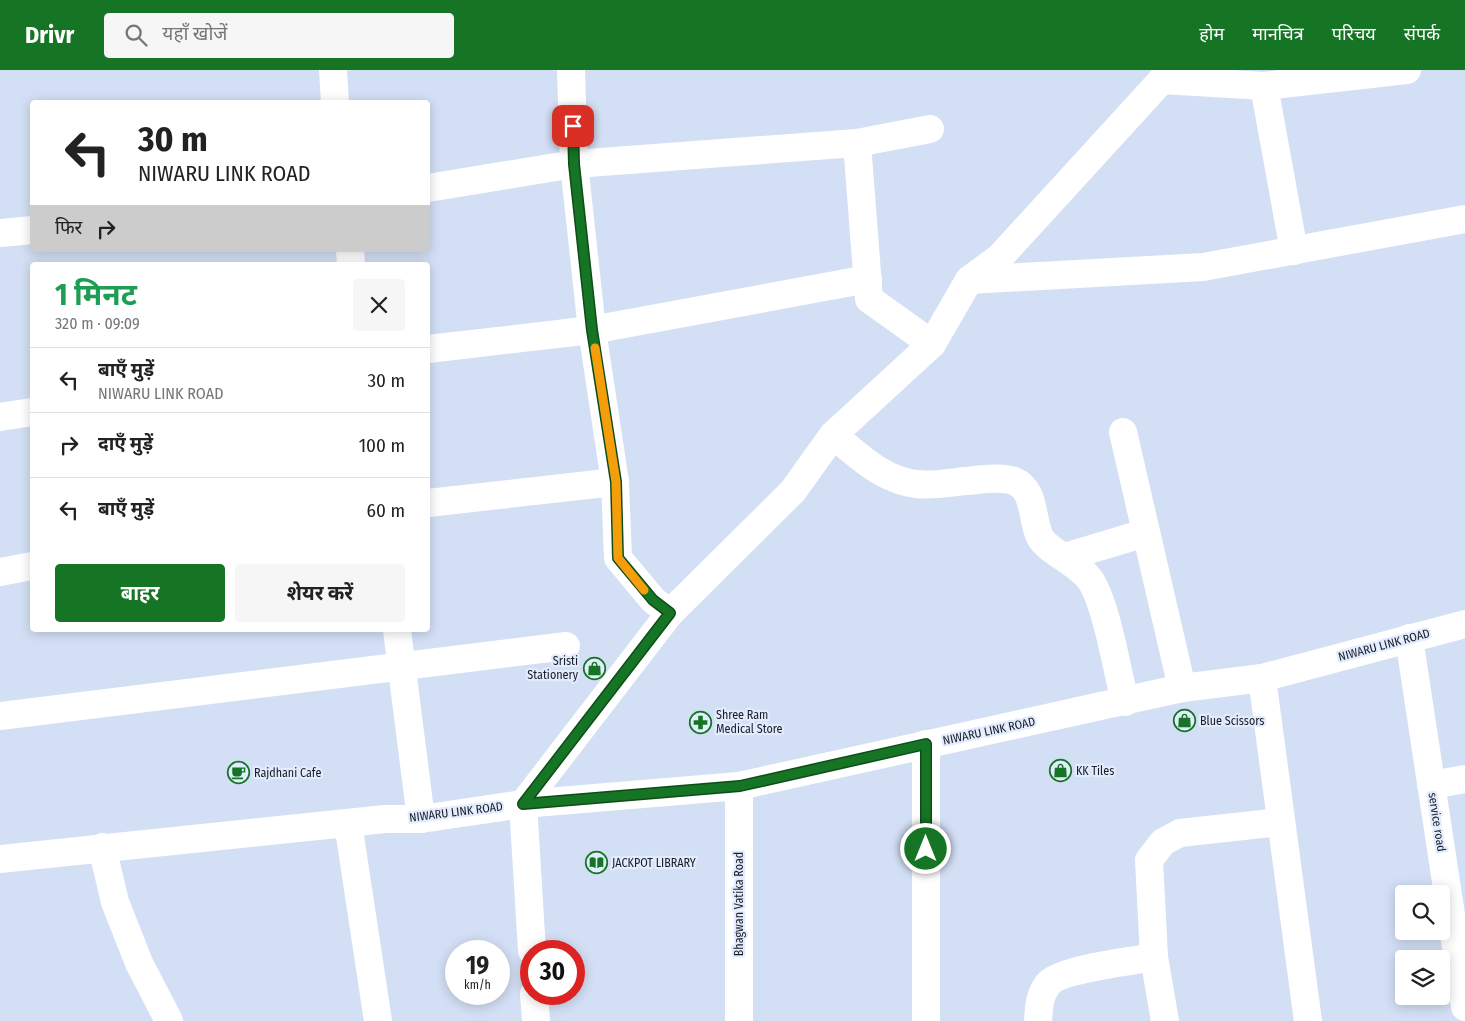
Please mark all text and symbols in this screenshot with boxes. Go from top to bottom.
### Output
search box [104,13,454,58]
text: Drivr [25,21,74,49]
icon: search [122,21,150,49]
text: यहाँ खोजें [162,22,227,45]
text: होम [1199,23,1224,45]
text: मानचित्र [1252,23,1304,45]
text: परिचय [1332,23,1376,45]
text: संपर्क [1404,23,1440,45]
pin [552,105,594,147]
icon: arrive [559,112,587,140]
text: 30 m [138,118,208,160]
icon: left [55,120,120,185]
text: NIWARU LINK ROAD [138,160,311,187]
icon: right [92,215,120,243]
text: फिर [55,216,82,239]
text: 1 मिनट [55,277,137,313]
button: close [353,279,405,331]
text: 320 m · 09:09 [55,314,140,333]
text: बाएँ मुड़ें [98,358,154,381]
icon: left [55,366,83,394]
text: 30 m [367,369,405,392]
text: NIWARU LINK ROAD [98,384,223,403]
icon: right [55,431,83,459]
text: दाएँ मुड़ें [98,432,153,455]
text: 100 m [359,434,405,457]
icon: left [55,496,83,524]
text: बाएँ मुड़ें [98,497,154,520]
text: 60 m [367,499,405,522]
button: बाहर [55,564,225,622]
button: शेयर करें [235,564,405,622]
street label: NIWARU LINK ROAD [1337,626,1431,664]
place label: Sristi Stationery [527,654,579,682]
shop icon: Sristi Stationery [582,656,606,680]
place label: Shree Ram Medical Store [716,708,783,736]
shop icon: Blue Scissors [1172,709,1196,733]
pharmacy icon: Shree Ram Medical Store [688,710,712,734]
street label: NIWARU LINK ROAD [942,714,1037,748]
place label: Blue Scissors [1200,714,1264,728]
shop icon: KK Tiles [1048,759,1072,783]
cafe icon: Rajdhani Cafe [226,761,250,785]
place label: KK Tiles [1076,764,1114,778]
place label: Rajdhani Cafe [254,766,321,780]
street label: service road [1425,791,1449,853]
street label: NIWARU LINK ROAD [408,799,504,825]
position arrow [899,822,951,874]
library icon: JACKPOT LIBRARY [584,851,608,875]
street label: Bhagwan Vatika Road [732,852,746,956]
place label: JACKPOT LIBRARY [612,856,696,870]
map controls [1395,885,1450,1005]
button: search [1395,885,1450,940]
speed limit sign: 30 [520,940,585,1005]
button: layers [1395,950,1450,1005]
text: 19 [466,951,489,981]
text: km/h [464,978,491,992]

